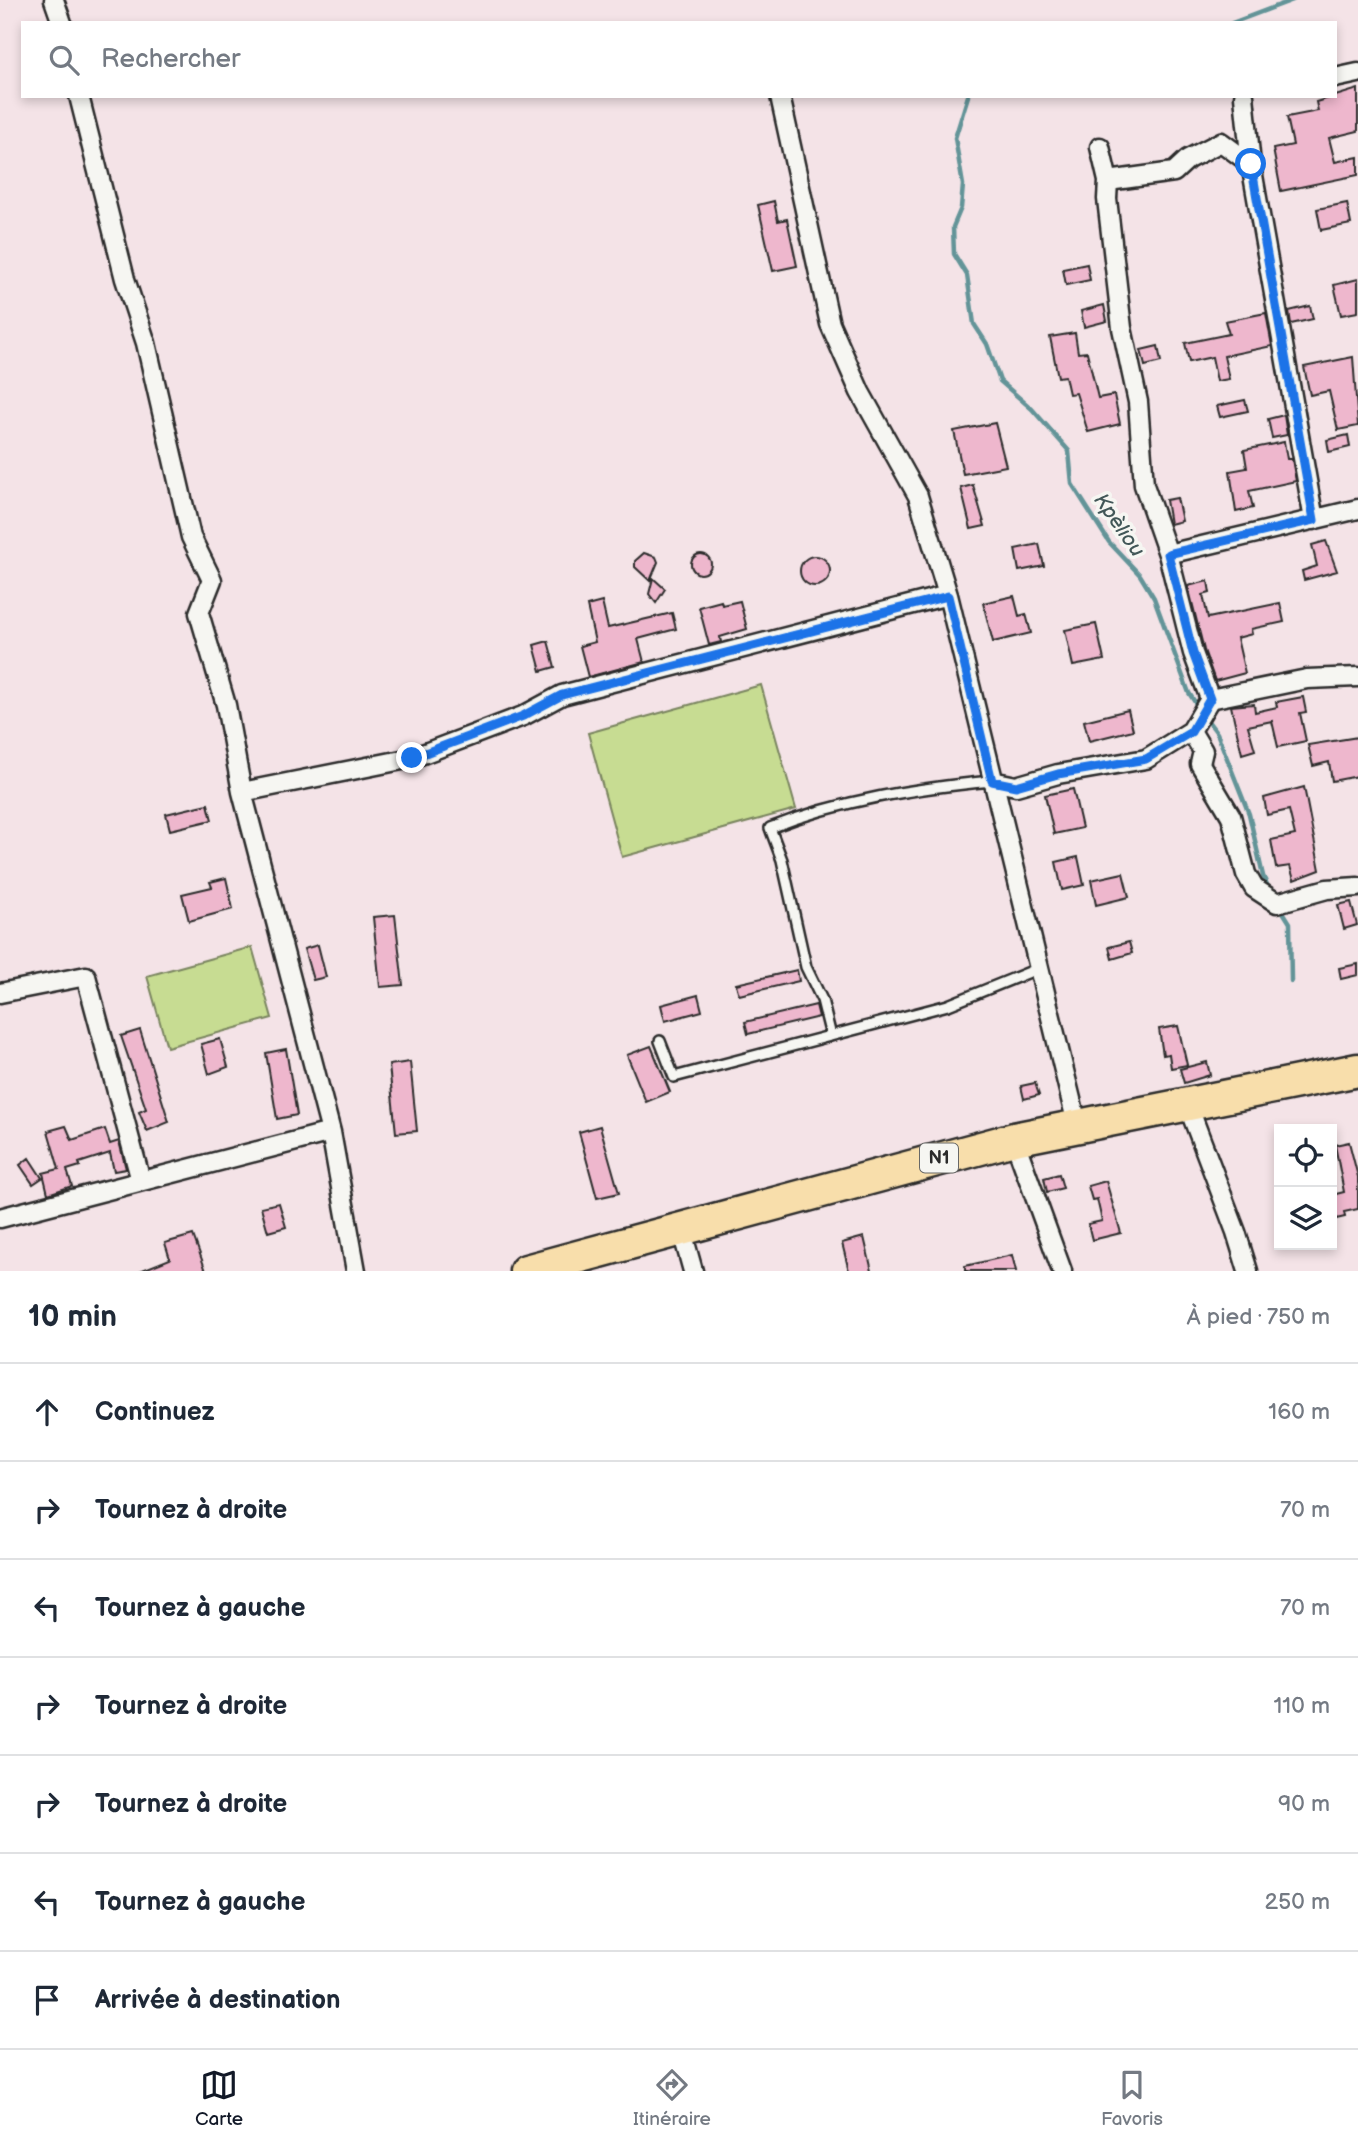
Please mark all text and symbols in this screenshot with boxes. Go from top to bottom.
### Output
search box [21,21,1337,98]
icon: search [45,41,83,79]
text: Rechercher [101,44,240,75]
route start [1235,148,1266,179]
water label: Kpèliou [1088,489,1150,562]
route end [396,742,427,773]
map controls [1274,1124,1337,1250]
button: locate [1274,1124,1337,1187]
road number: N1 [920,1143,958,1172]
button: layers [1274,1187,1337,1250]
text: 10 min [28,1299,117,1335]
text: À pied · 750 m [1187,1303,1330,1331]
icon: ahead [28,1393,66,1431]
text: Continuez [95,1397,215,1428]
text: 160 m [1268,1398,1330,1426]
icon: right [28,1491,66,1529]
text: Tournez à droite [95,1495,287,1526]
text: 70 m [1280,1496,1330,1524]
icon: left [28,1589,66,1627]
text: Tournez à gauche [95,1593,306,1624]
text: 70 m [1280,1594,1330,1622]
icon: right [28,1687,66,1725]
text: Tournez à droite [95,1691,287,1722]
text: 110 m [1273,1692,1330,1720]
icon: right [28,1785,66,1823]
text: Tournez à droite [95,1789,287,1820]
text: 90 m [1278,1790,1330,1818]
icon: left [28,1883,66,1921]
text: Tournez à gauche [95,1887,306,1918]
text: 250 m [1264,1888,1330,1916]
icon: arrive [28,1981,66,2019]
text: Arrivée à destination [95,1985,341,2016]
tab: Carte [195,2066,243,2131]
tab: Itinéraire [633,2066,711,2131]
tab: Favoris [1101,2066,1163,2131]

